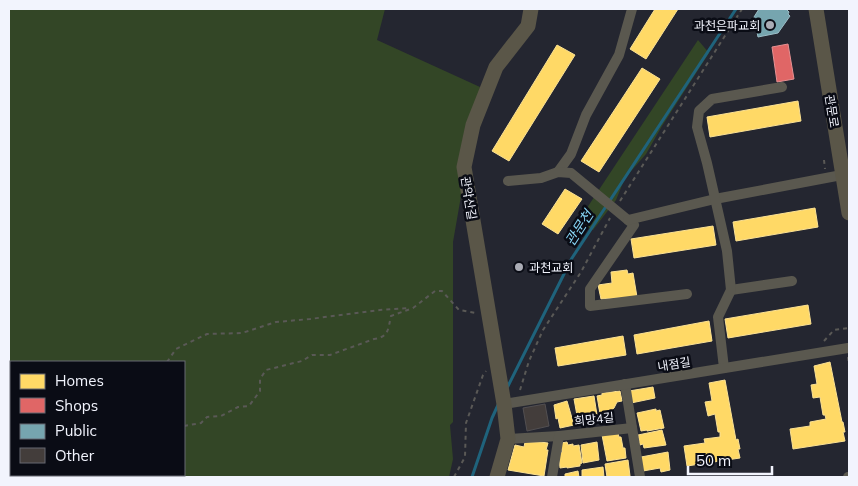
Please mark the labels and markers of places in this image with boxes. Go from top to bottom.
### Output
place label: 과천은파교회 [694,18,760,33]
marker: 과천은파교회 [764,19,776,31]
place label: 과천교회 [529,260,573,275]
marker: 과천교회 [513,261,525,273]

